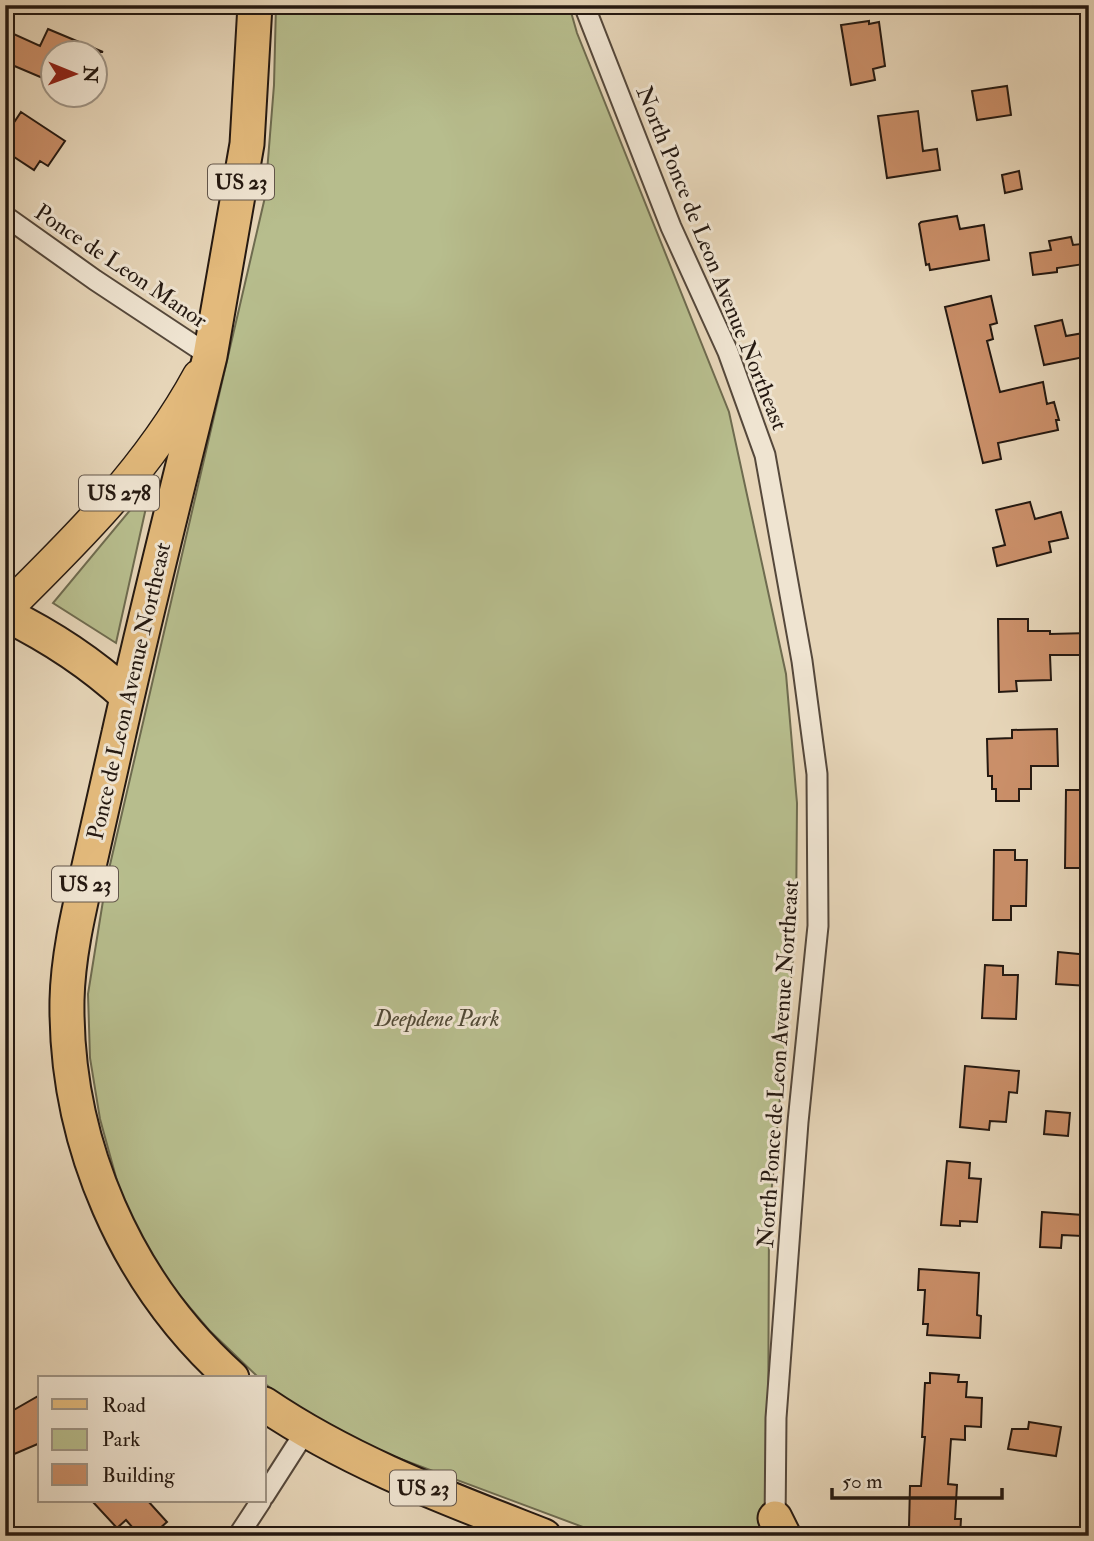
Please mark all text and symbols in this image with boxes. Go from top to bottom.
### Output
north arrow [38,38,108,108]
text: N [78,65,102,84]
street label: North Ponce de Leon Avenue Northeast [630,82,794,434]
road number: US 23 [208,164,274,200]
street label: Ponce de Leon Manor [29,197,213,335]
road number: US 278 [79,476,159,510]
street label: Ponce de Leon Avenue Northeast [81,539,177,843]
road number: US 23 [52,866,118,902]
street label: North Ponce de Leon Avenue Northeast [751,879,805,1249]
park label: Deepdene Park [374,1004,499,1033]
legend [38,1376,266,1502]
text: Road [102,1392,147,1419]
text: Park [102,1426,140,1453]
scale bar [832,1457,1001,1501]
text: Building [102,1462,175,1489]
text: 50 m [842,1468,883,1495]
road number: US 23 [390,1470,456,1506]

